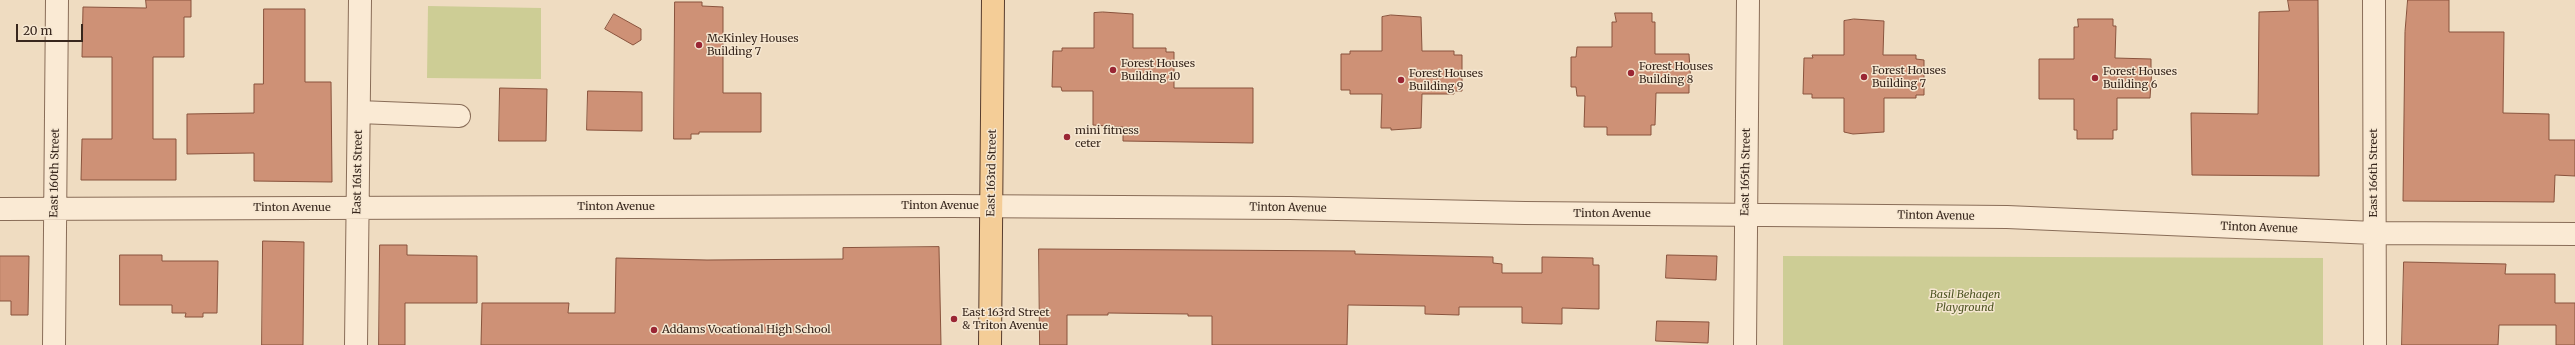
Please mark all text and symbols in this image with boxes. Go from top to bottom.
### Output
scale bar [18,16,85,42]
text: 20 m [23,23,52,38]
place label: McKinley Houses Building 7 [707,32,799,58]
marker: McKinley Houses Building 7 [694,40,704,50]
place label: Forest Houses Building 10 [1121,57,1195,83]
place label: Forest Houses Building 8 [1639,60,1713,86]
place label: Forest Houses Building 7 [1872,64,1946,90]
marker: Forest Houses Building 10 [1108,65,1118,75]
place label: Forest Houses Building 6 [2103,65,2177,91]
place label: Forest Houses Building 9 [1409,67,1483,93]
marker: Forest Houses Building 8 [1626,68,1636,78]
marker: Forest Houses Building 7 [1859,72,1869,82]
marker: Forest Houses Building 6 [2090,73,2100,83]
marker: Forest Houses Building 9 [1396,75,1406,85]
place label: mini fitness ceter [1075,124,1139,150]
street label: East 160th Street [48,128,62,218]
street label: East 165th Street [1739,128,1753,216]
street label: East 163rd Street [985,129,999,217]
street label: East 166th Street [2367,129,2381,217]
street label: East 161st Street [351,130,365,214]
marker: mini fitness ceter [1062,132,1072,142]
street label: Tinton Avenue [901,199,979,213]
street label: Tinton Avenue [577,200,655,214]
street label: Tinton Avenue [253,201,331,215]
street label: Tinton Avenue [1249,201,1327,215]
street label: Tinton Avenue [1573,207,1651,221]
street label: Tinton Avenue [1897,209,1975,223]
street label: Tinton Avenue [2220,220,2298,236]
park label: Basil Behagen Playground [1930,288,2000,314]
place label: East 163rd Street & Triton Avenue [962,306,1049,332]
marker: East 163rd Street & Triton Avenue [949,314,959,324]
place label: Addams Vocational High School [662,323,831,337]
marker: Addams Vocational High School [649,325,659,335]

